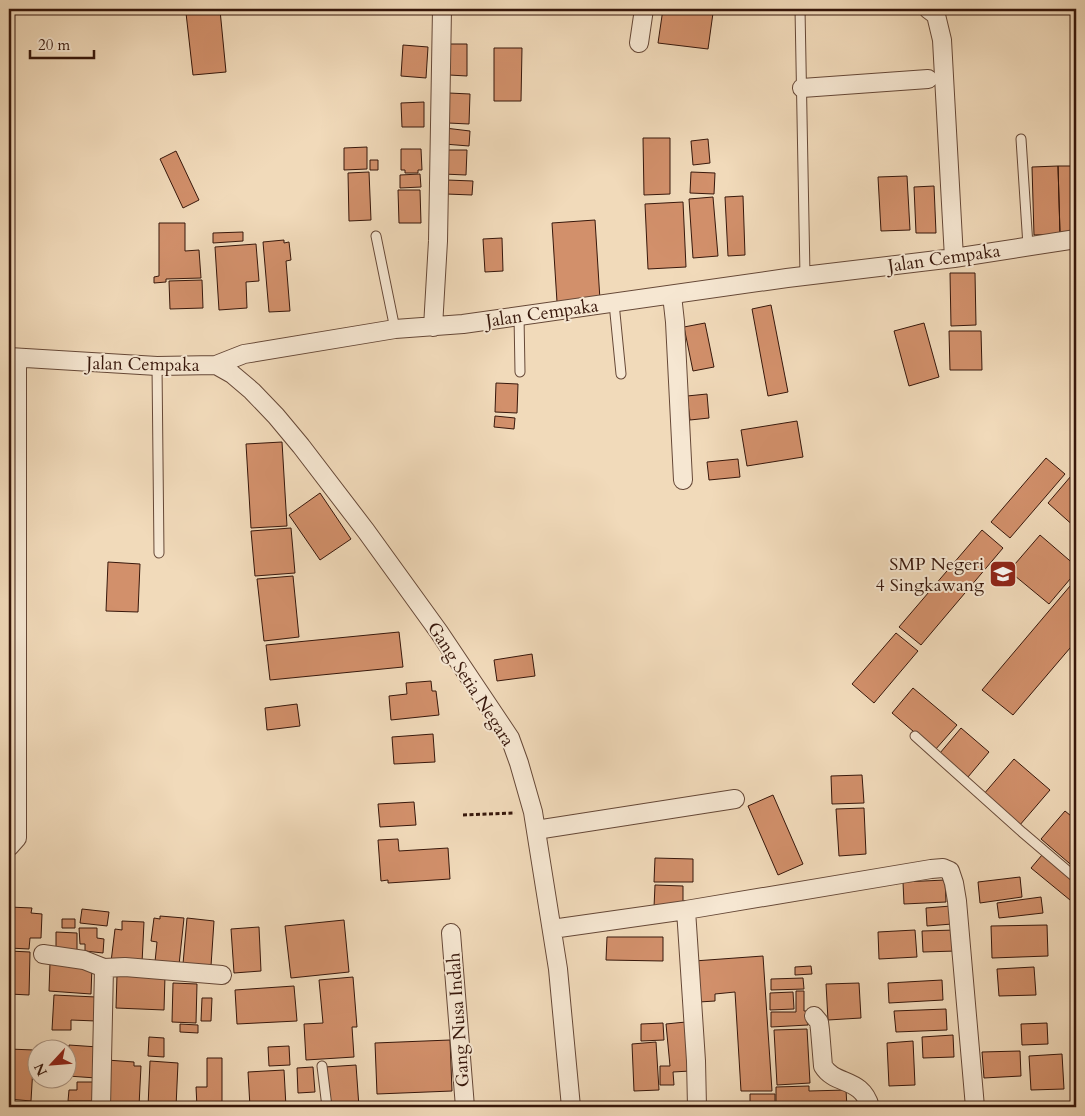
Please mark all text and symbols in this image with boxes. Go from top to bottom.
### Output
scale bar [30,28,94,60]
text: 20 m [38,35,70,55]
street label: Jalan Cempaka [883,238,1002,279]
street label: Jalan Cempaka [481,293,600,334]
street label: Jalan Cempaka [83,351,200,378]
place label: SMP Negeri 4 Singkawang [876,552,985,598]
school or university icon: SMP Negeri 4 Singkawang [988,559,1018,589]
street label: Gang Setia Negara [421,617,520,751]
street label: Gang Nusa Indah [441,952,476,1088]
north arrow [28,1038,78,1088]
text: N [30,1060,52,1079]

